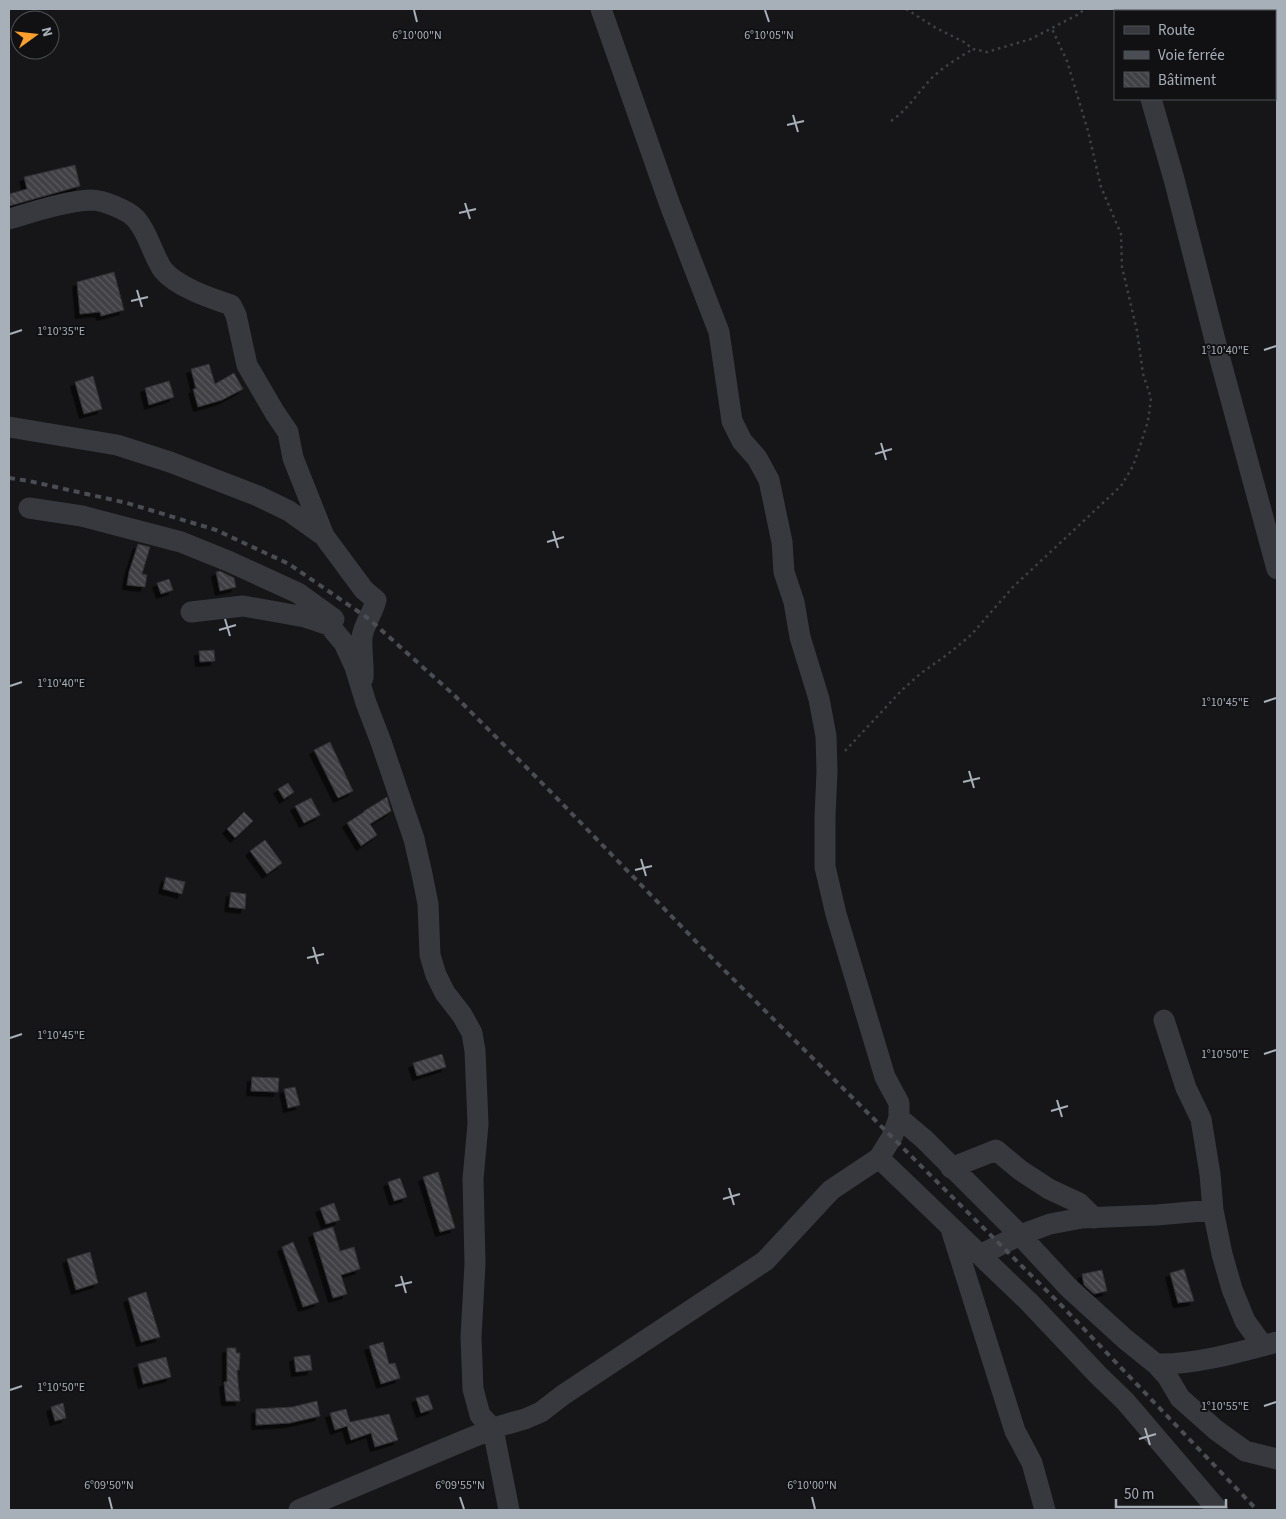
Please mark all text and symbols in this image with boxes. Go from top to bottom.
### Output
north arrow [10,10,60,60]
legend [1114,10,1276,100]
text: Route [1158,20,1195,41]
text: N [36,25,57,39]
text: 6°10'00"N [392,27,442,44]
text: 6°10'05"N [744,27,794,44]
text: Voie ferrée [1158,45,1225,66]
text: Bâtiment [1158,70,1216,91]
text: 1°10'35"E [37,323,85,340]
text: 1°10'40"E [1201,342,1249,359]
text: 1°10'40"E [37,675,85,692]
text: 1°10'45"E [1201,694,1249,711]
text: 1°10'45"E [37,1027,85,1044]
text: 1°10'50"E [1201,1046,1249,1063]
text: 1°10'50"E [37,1379,85,1396]
text: 1°10'55"E [1201,1398,1249,1415]
scale bar [1116,1476,1226,1508]
text: 6°09'50"N [84,1477,134,1494]
text: 6°09'55"N [435,1477,485,1494]
text: 6°10'00"N [787,1477,837,1494]
text: 50 m [1124,1484,1154,1505]

